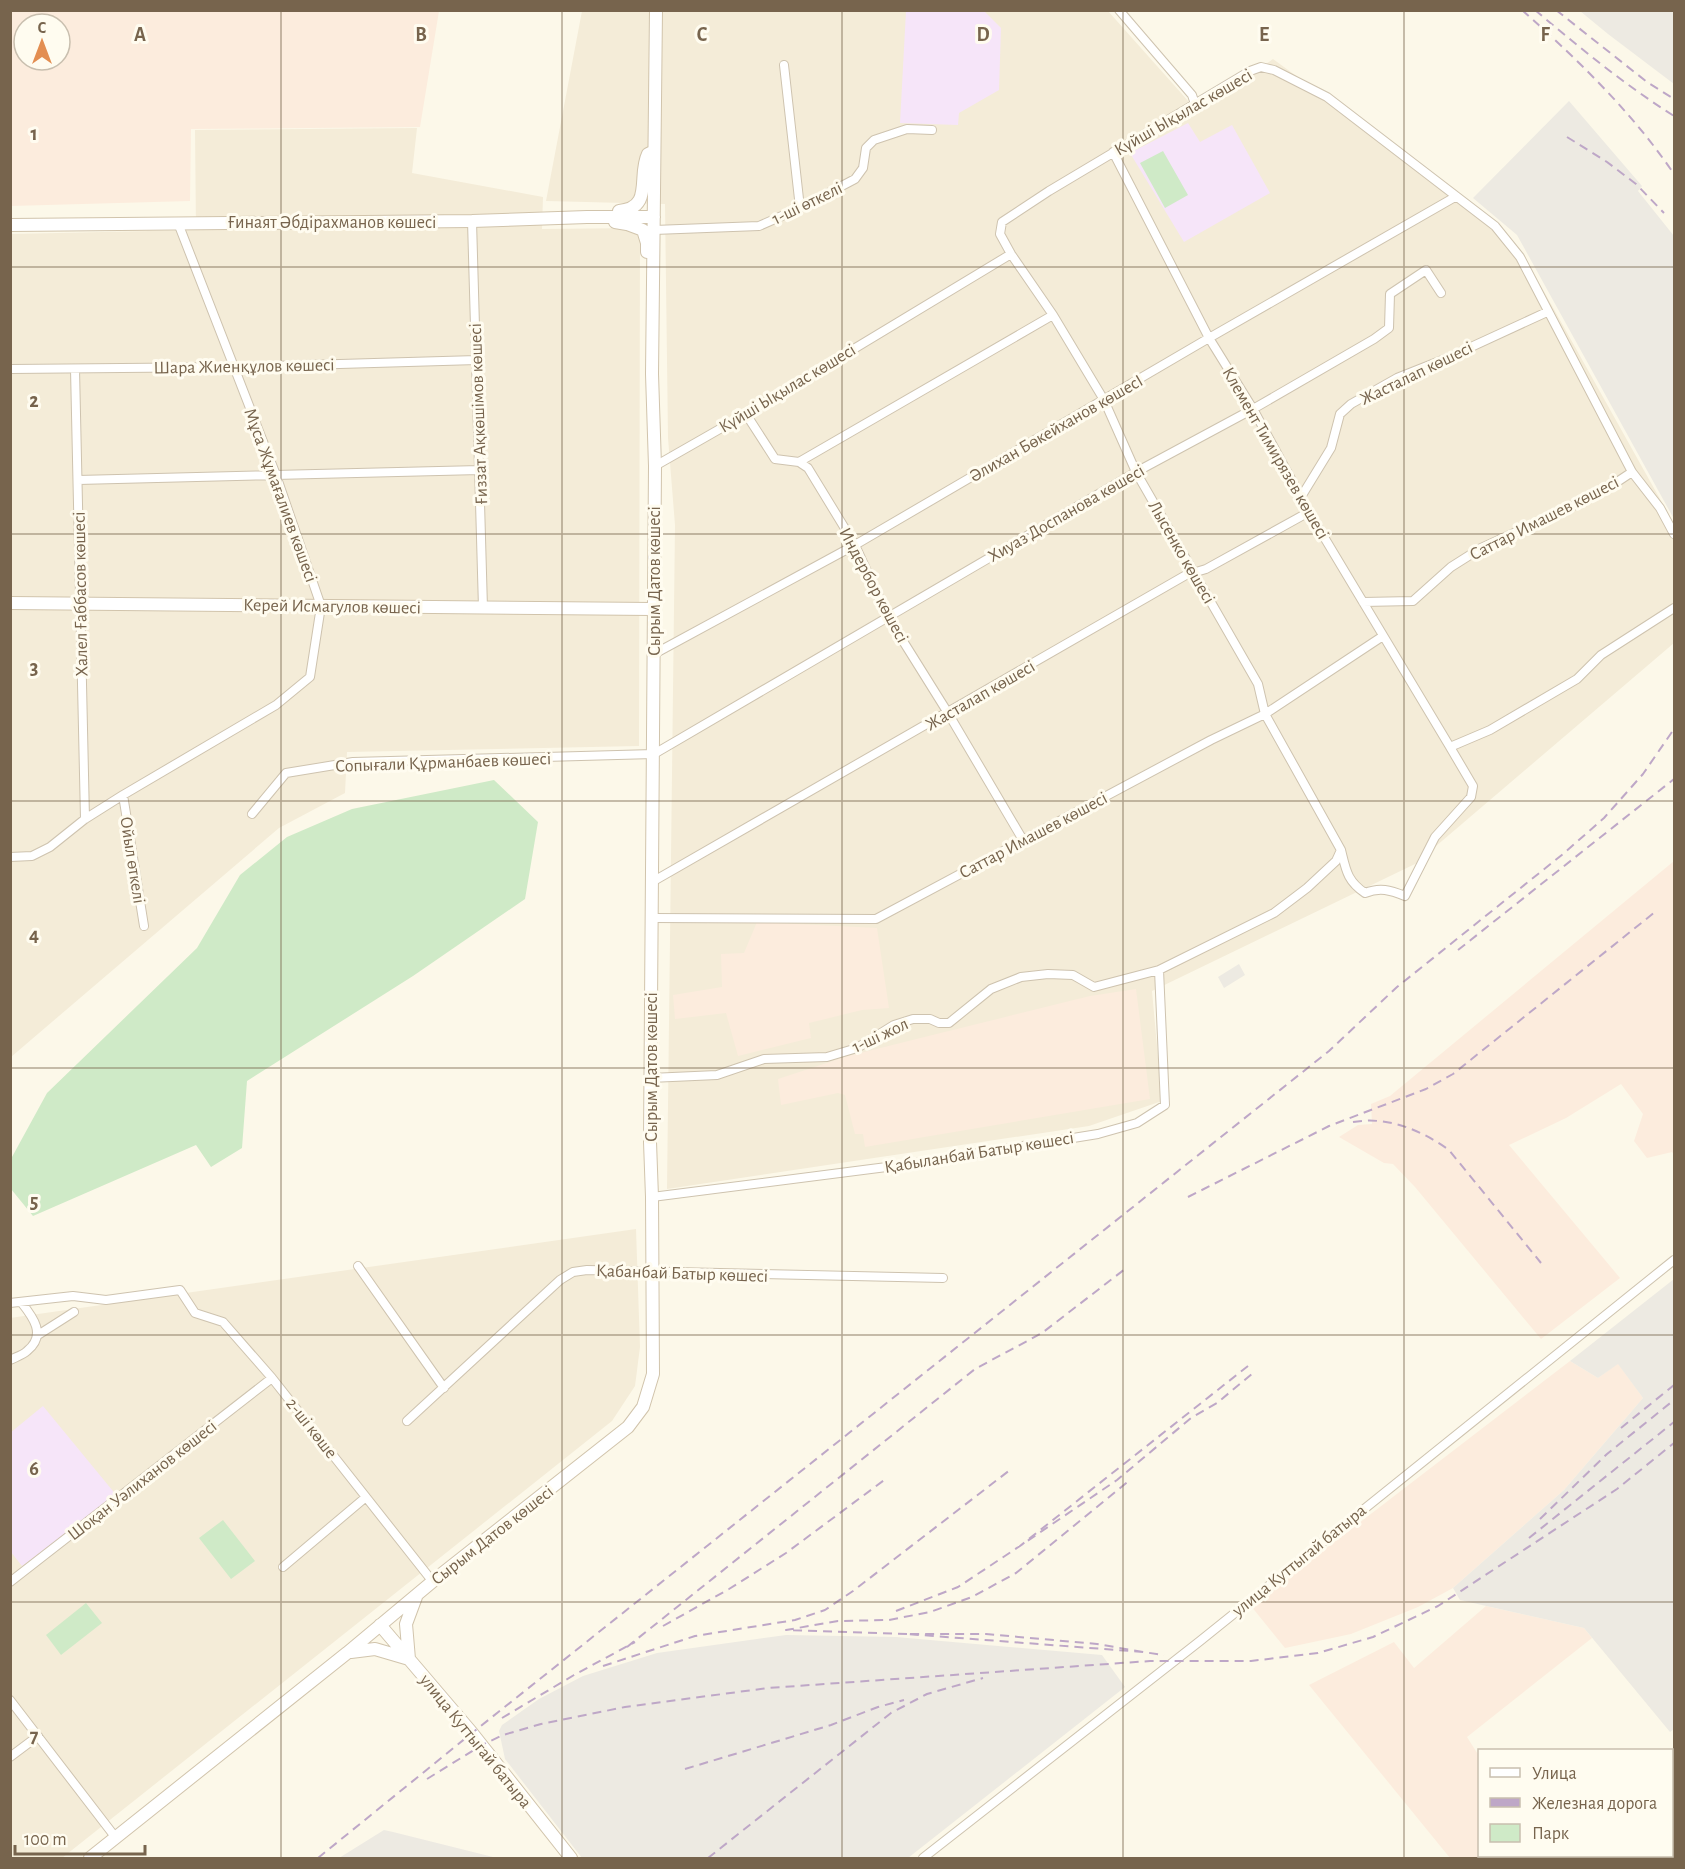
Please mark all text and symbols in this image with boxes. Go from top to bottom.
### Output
north arrow [12,12,72,72]
text: С [38,20,47,36]
text: A [134,25,146,45]
text: B [415,25,427,45]
text: C [697,25,708,45]
text: D [976,25,990,45]
text: E [1259,25,1269,45]
text: F [1540,25,1550,45]
street label: Күйші Ықылас көшесі [1111,66,1256,160]
text: 1 [30,124,38,144]
street label: 1-ші өткелі [769,179,845,229]
street label: Ғинаят Әбдірахманов көшесі [228,213,436,232]
street label: Ғиззат Ақкөшімов көшесi [467,323,491,505]
street label: Жасталап көшесі [1357,339,1476,409]
street label: Күйші Ықылас көшесі [716,341,859,437]
street label: Шара Жиенқұлов көшесі [153,356,335,378]
street label: Клемент Тимирязев көшесі [1218,364,1332,543]
street label: Әлихан Бөкейханов көшесI [967,372,1146,486]
text: 2 [29,391,39,411]
street label: Мұса Жұмағалиев көшесі [240,406,320,585]
street label: Хиуаз Доспанова көшесі [985,462,1148,566]
street label: Саттар Имашев көшесі [1467,473,1622,564]
street label: Лысенко көшесі [1144,498,1218,607]
street label: Сырым Датов көшесі [646,506,664,656]
street label: Халел Ғаббасов көшесі [70,511,91,677]
street label: Индербор көшесі [835,524,912,646]
street label: Керей Исмагулов көшесі [243,596,421,618]
street label: Жасталап көшесі [923,657,1038,734]
text: 3 [30,658,38,678]
street label: Сопығали Құрманбаев көшесі [335,749,551,776]
street label: Саттар Имашев көшесі [956,789,1111,883]
street label: Ойыл өткелі [116,815,148,905]
text: 4 [29,925,39,945]
street label: Сырым Датов көшесі [643,992,661,1142]
street label: 1-ші жол [849,1015,911,1057]
street label: Қабыланбай Батыр көшесі [883,1128,1075,1177]
text: 5 [30,1192,38,1212]
street label: Қабанбай Батыр көшесі [596,1261,768,1286]
street label: 2-ші көше [282,1395,340,1462]
street label: Шоқан Уәлиханов көшесі [65,1417,220,1544]
text: 6 [29,1459,39,1479]
street label: Сырым Датов көшесі [428,1483,557,1589]
street label: улица Куттыгай батыра [1228,1501,1370,1621]
street label: улица Куттыгай батыра [415,1670,535,1812]
text: 7 [30,1726,39,1746]
legend [1478,1749,1673,1857]
text: Улица [1532,1765,1577,1783]
text: Железная дорога [1532,1795,1657,1813]
scale bar [15,1818,146,1856]
text: Парк [1532,1825,1570,1843]
text: 100 m [24,1831,67,1849]

